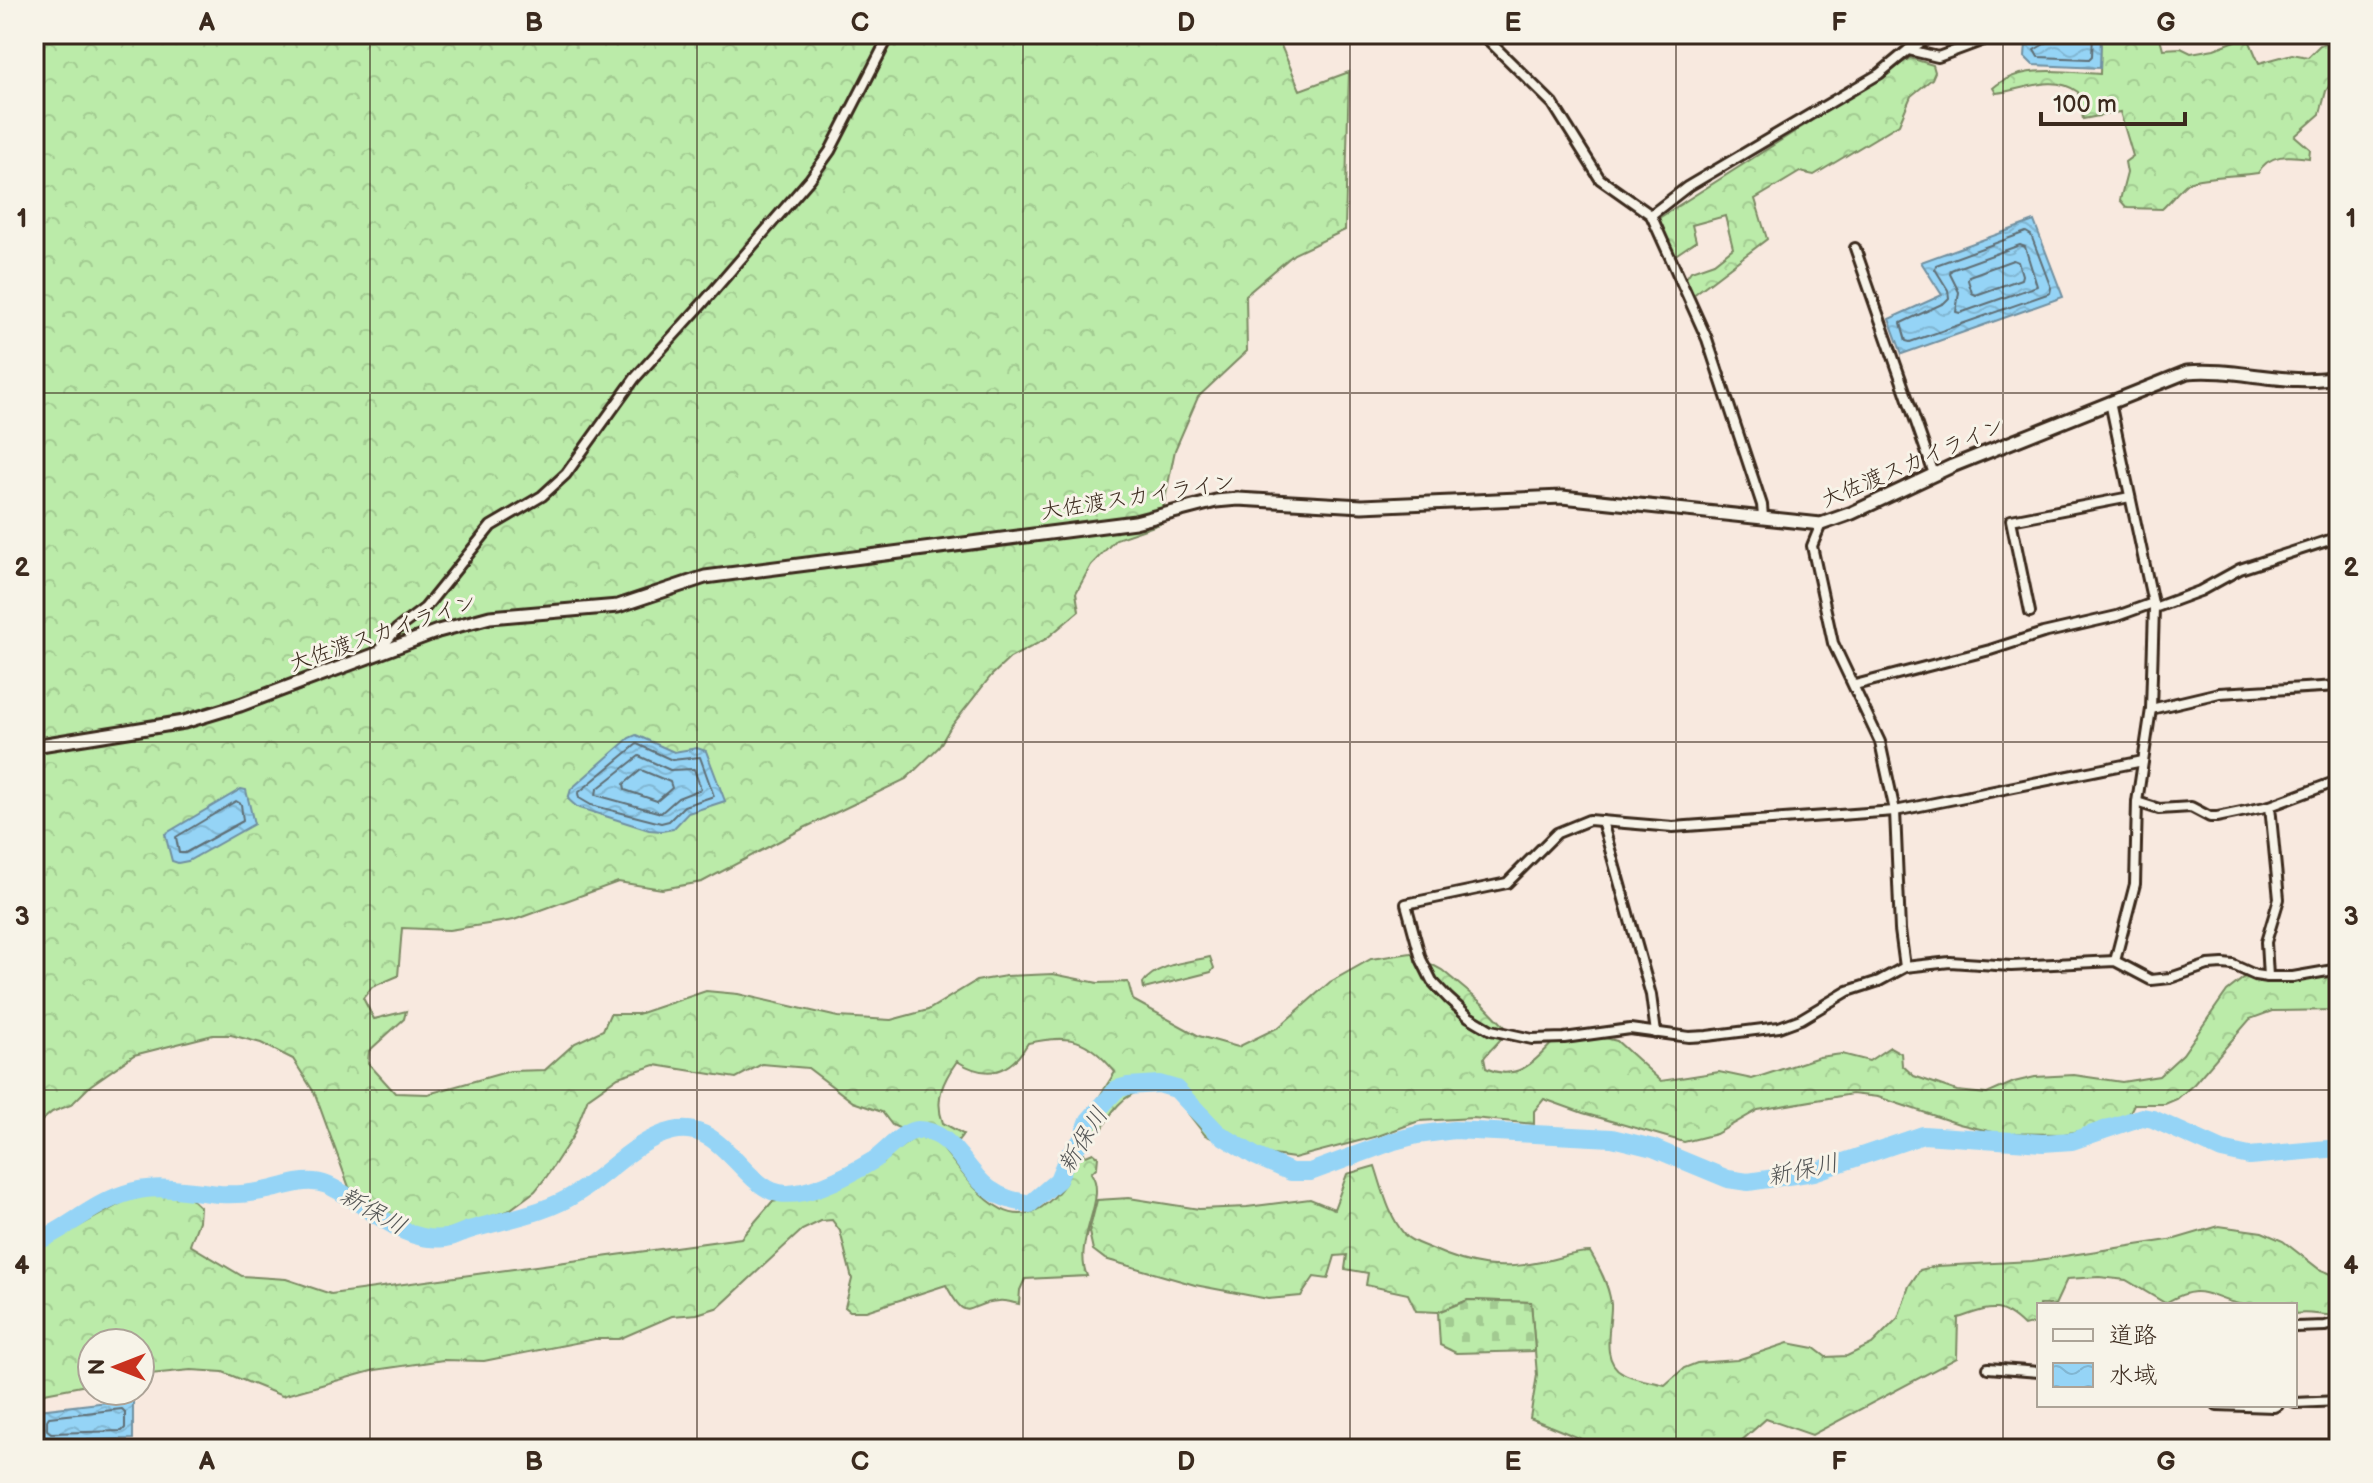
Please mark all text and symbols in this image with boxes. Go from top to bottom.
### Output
text: A [198,8,215,39]
text: B [525,8,543,39]
text: C [851,8,869,39]
text: D [1177,8,1195,39]
text: E [1505,8,1522,39]
text: F [1831,8,1847,39]
text: G [2156,8,2176,39]
scale bar [2041,76,2185,126]
text: 100 m [2053,90,2117,119]
text: 1 [17,204,27,235]
text: 1 [2346,204,2356,235]
street label: 大佐渡スカイライン [1817,412,2009,514]
street label: 大佐渡スカイライン [1039,468,1237,526]
text: 2 [14,553,30,584]
text: 2 [2343,553,2359,584]
street label: 大佐渡スカイライン [285,588,481,678]
text: 3 [14,902,30,933]
text: 3 [2343,902,2359,933]
water label: 新保川 [1052,1102,1114,1178]
water label: 新保川 [1765,1148,1841,1192]
water label: 新保川 [334,1181,412,1241]
text: 4 [14,1251,30,1282]
text: 4 [2343,1251,2359,1282]
legend [2037,1303,2297,1407]
text: 道路 [2109,1321,2157,1350]
north arrow [76,1327,156,1407]
text: N [84,1359,111,1375]
text: 水域 [2109,1361,2157,1390]
text: A [198,1447,215,1478]
text: B [525,1447,543,1478]
text: C [851,1447,869,1478]
text: D [1177,1447,1195,1478]
text: E [1505,1447,1522,1478]
text: F [1831,1447,1847,1478]
text: G [2156,1447,2176,1478]

